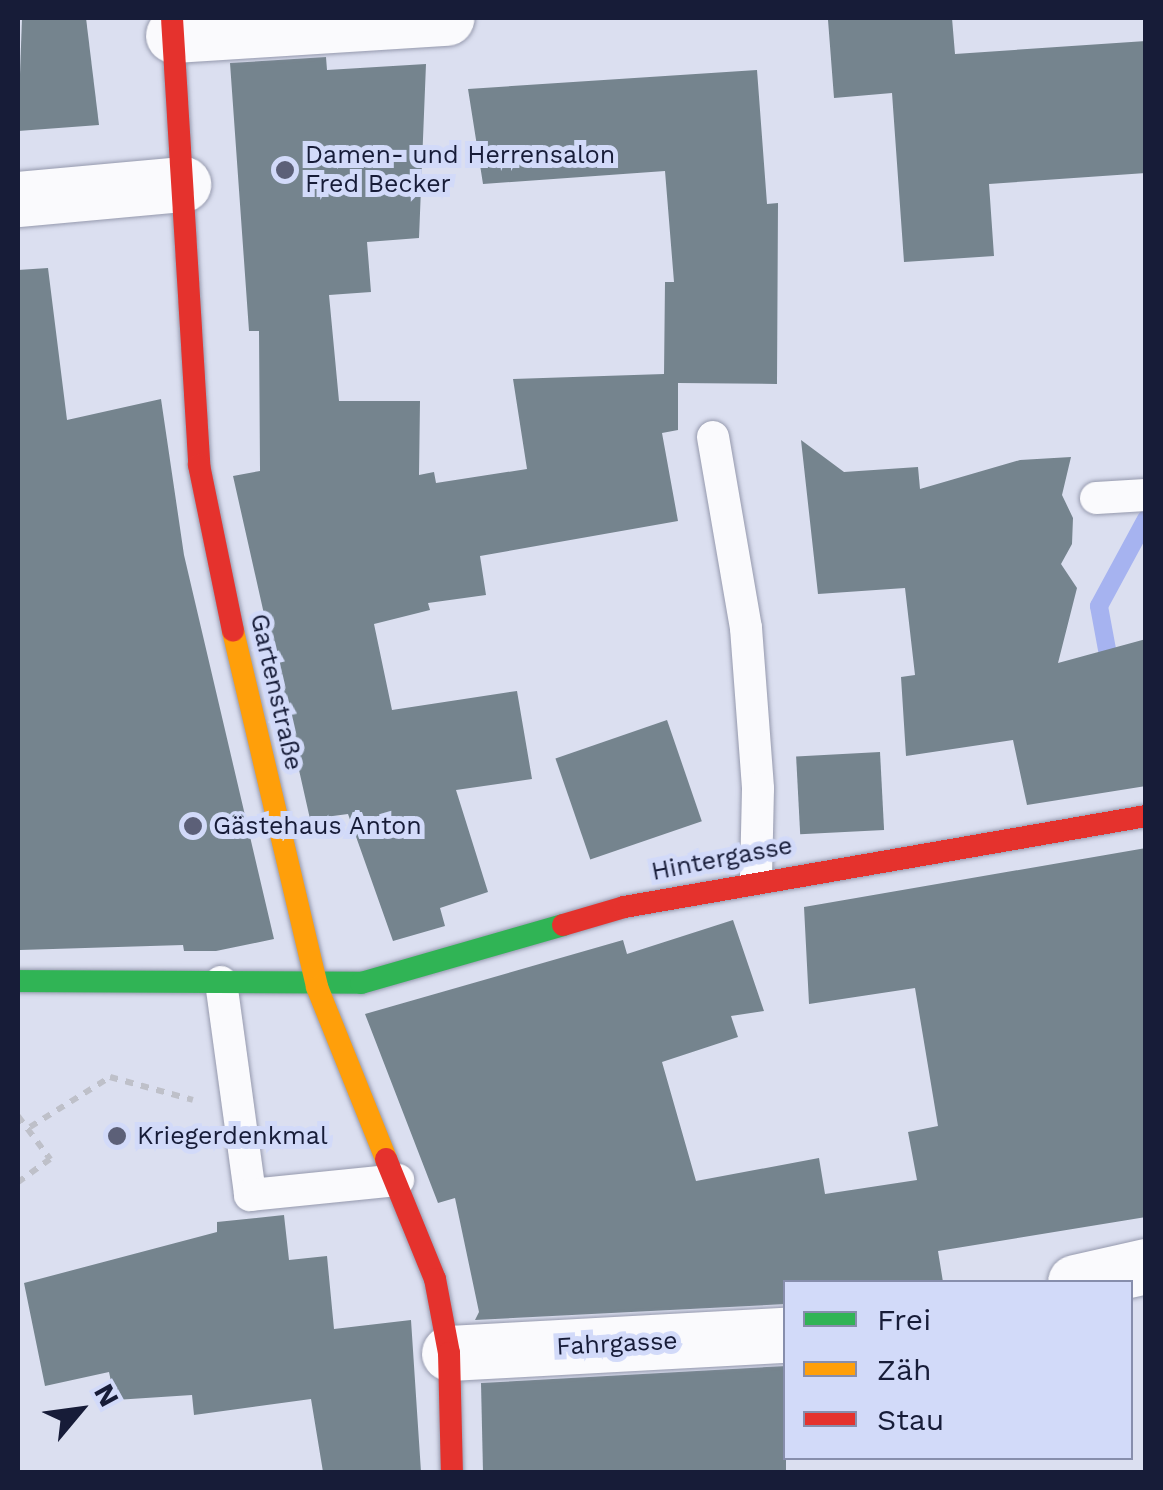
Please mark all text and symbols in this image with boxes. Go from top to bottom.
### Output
place label: Damen- und Herrensalon Fred Becker [305,141,615,200]
marker: Damen- und Herrensalon Fred Becker [274,159,296,181]
street label: Gartenstraße [243,611,309,773]
place label: Gästehaus Anton [213,811,423,841]
marker: Gästehaus Anton [182,815,204,837]
street label: Hintergasse [649,831,795,887]
place label: Kriegerdenkmal [137,1121,328,1151]
marker: Kriegerdenkmal [106,1125,128,1147]
legend [783,1280,1133,1460]
text: Frei [877,1302,931,1337]
street label: Fahrgasse [556,1326,678,1362]
text: Zäh [877,1352,931,1387]
north arrow [30,1360,130,1460]
text: N [87,1378,126,1412]
text: Stau [877,1402,944,1437]

